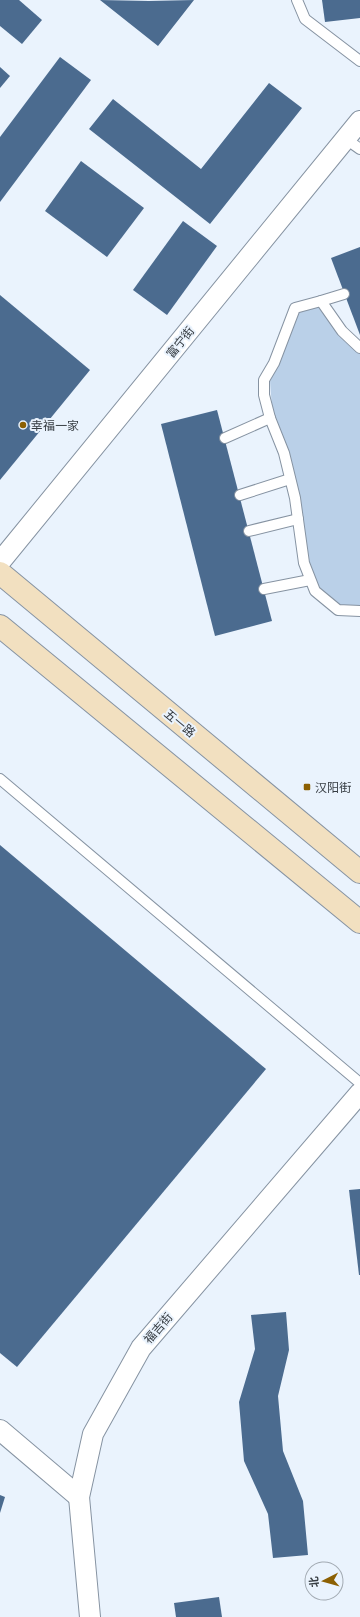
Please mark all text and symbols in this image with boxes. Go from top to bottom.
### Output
street label: 富宁街 [163,323,197,361]
place label: 幸福一家 [31,418,79,433]
marker: 幸福一家 [18,420,28,430]
street label: 五一路 [161,706,199,740]
place label: 汉阳街 [315,780,351,795]
marker: 汉阳街 [302,782,312,792]
street label: 福吉街 [141,1309,175,1347]
north arrow [304,1561,344,1601]
text: 北 [307,1576,322,1588]

